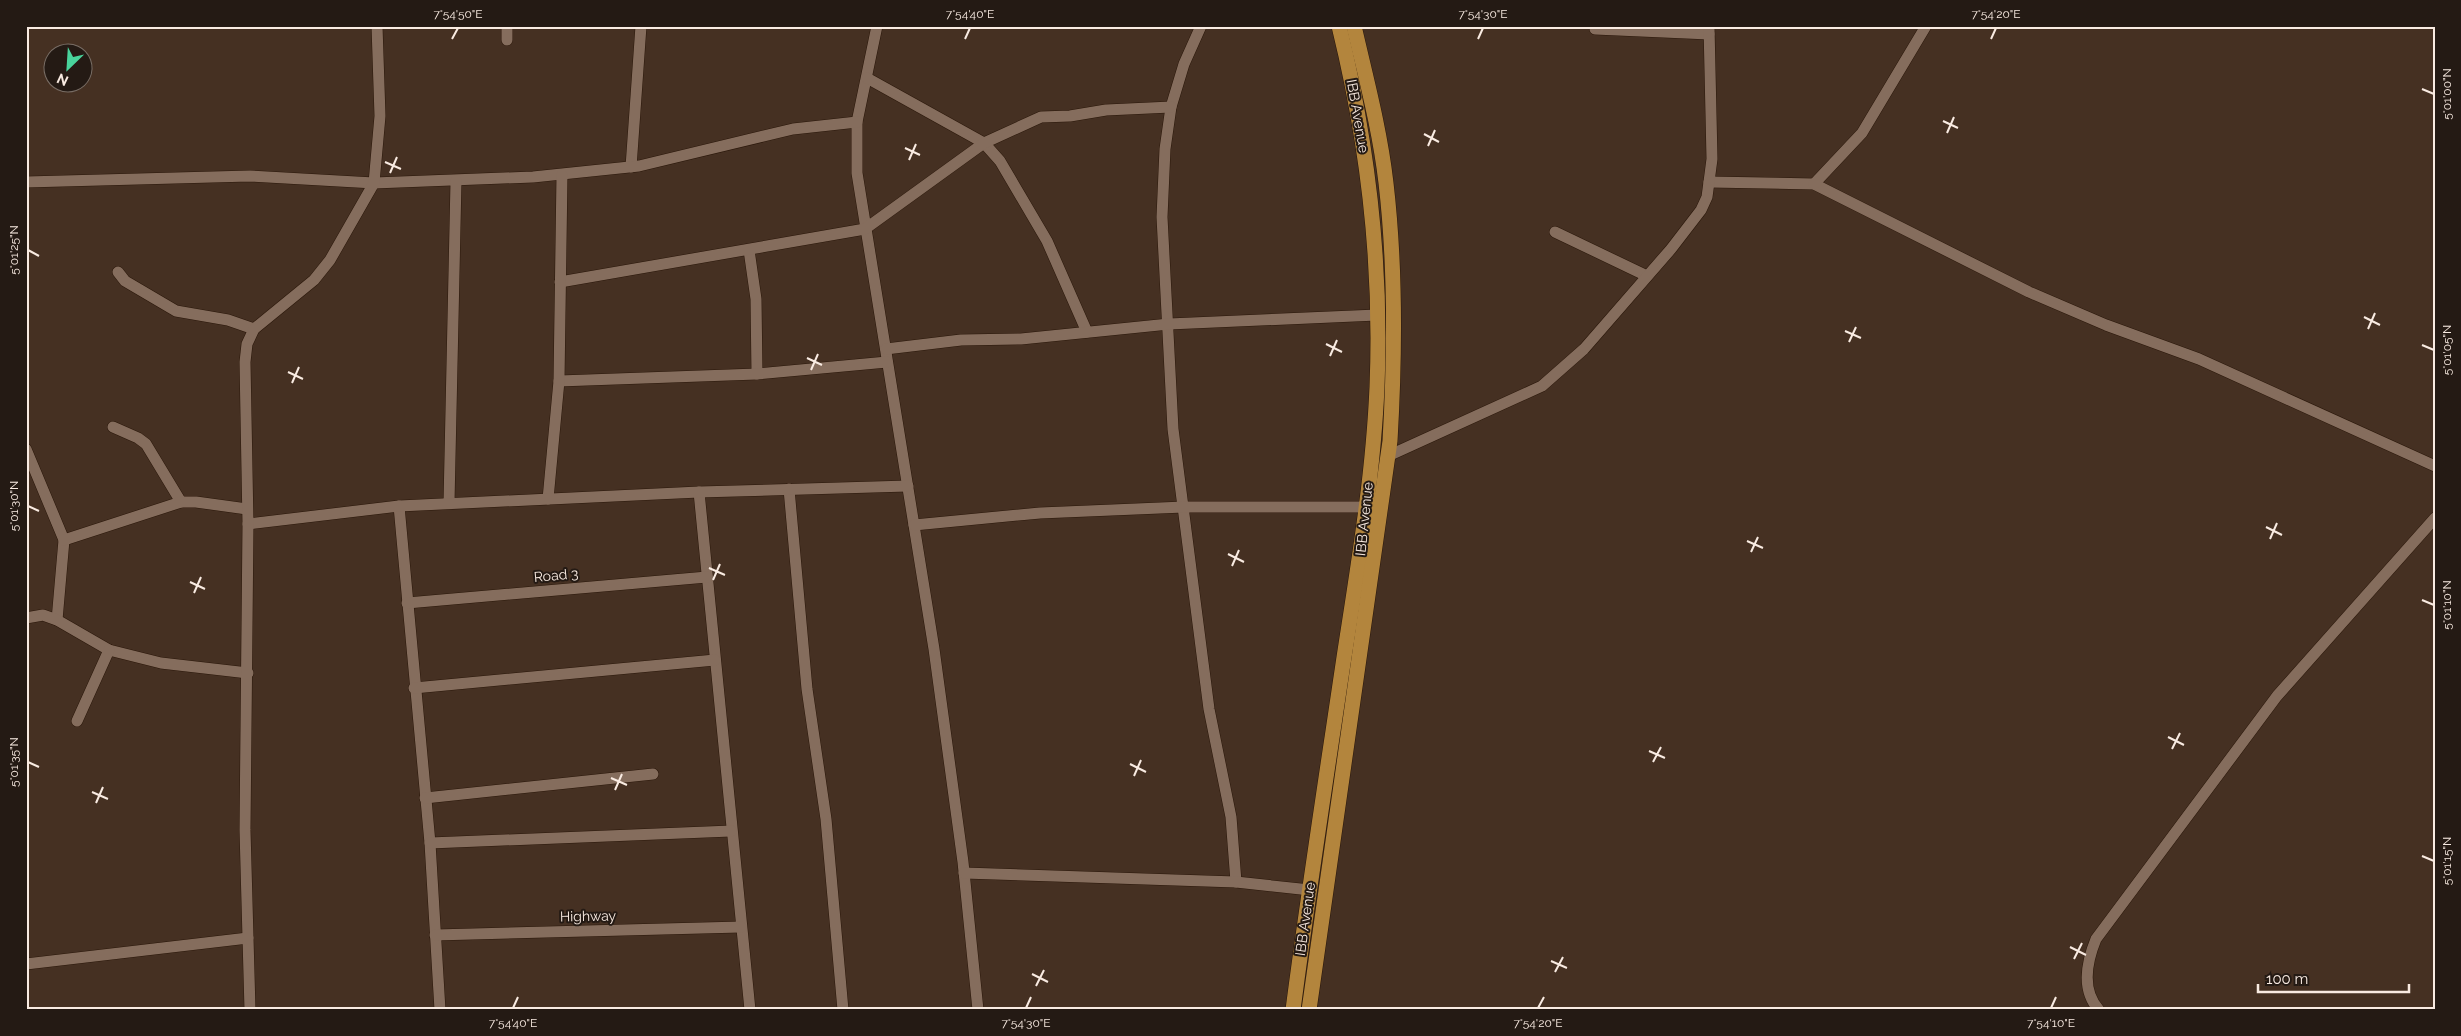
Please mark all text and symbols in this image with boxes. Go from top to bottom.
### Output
text: 7°54'50"E [433,7,483,21]
text: 7°54'40"E [946,7,994,21]
text: 7°54'30"E [1458,7,1508,21]
text: 7°54'20"E [1971,7,2021,21]
north arrow [42,42,92,92]
text: 5°01'00"N [2440,68,2454,120]
text: N [54,70,71,89]
street label: IBB Avenue [1344,78,1372,154]
text: 5°01'25"N [7,225,21,275]
text: 5°01'05"N [2440,325,2454,375]
text: 5°01'30"N [7,481,21,531]
street label: IBB Avenue [1352,481,1376,557]
street label: Road 3 [533,565,579,585]
text: 5°01'10"N [2440,580,2454,630]
text: 5°01'35"N [7,737,21,787]
text: 5°01'15"N [2440,837,2454,885]
street label: IBB Avenue [1292,881,1318,957]
street label: Highway [560,908,617,924]
scale bar [2258,961,2410,993]
text: 100 m [2266,970,2308,988]
text: 7°54'40"E [489,1016,537,1030]
text: 7°54'30"E [1001,1016,1051,1030]
text: 7°54'20"E [1513,1016,1563,1030]
text: 7°54'10"E [2027,1016,2075,1030]

